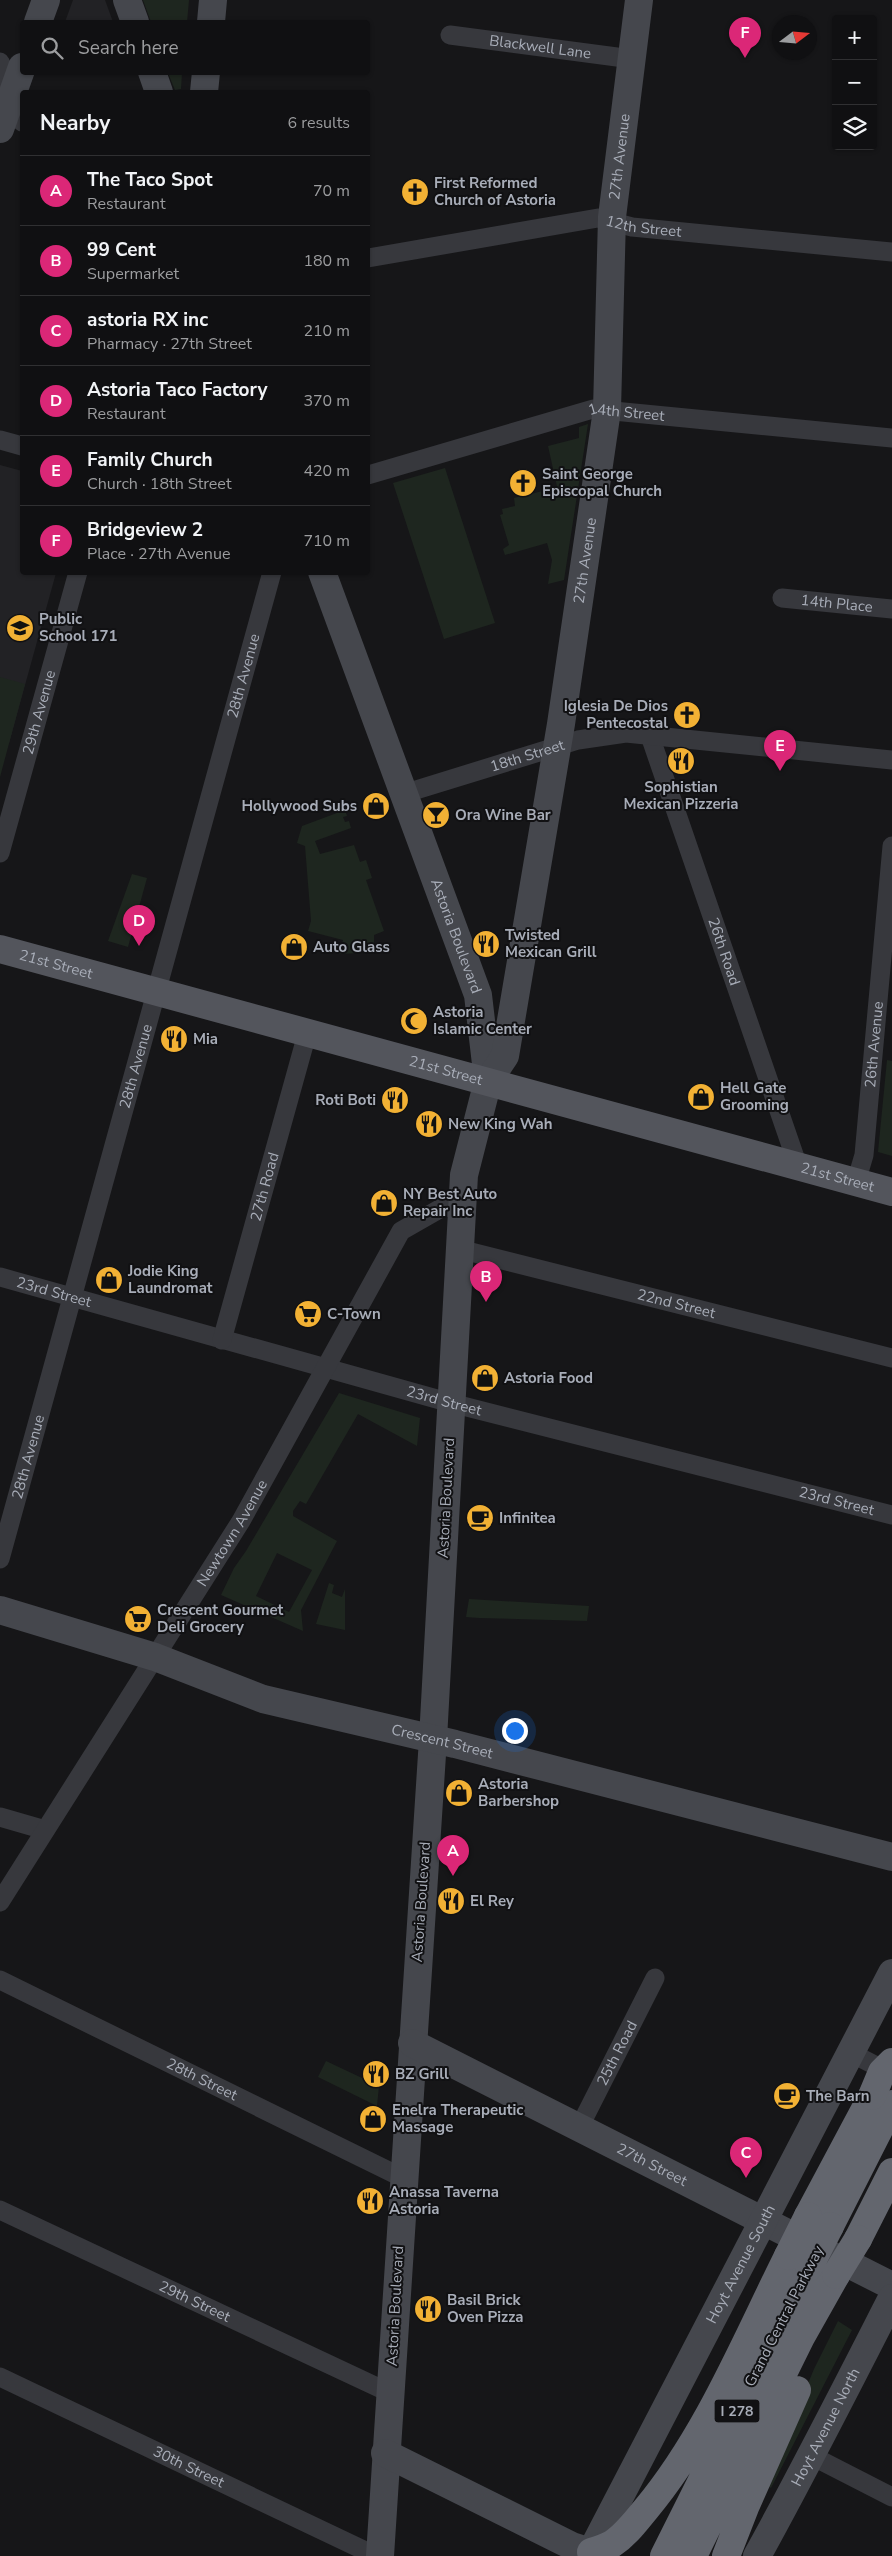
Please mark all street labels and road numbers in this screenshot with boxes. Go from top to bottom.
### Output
street label: Blackwell Lane [488,30,592,64]
street label: 27th Avenue [604,112,635,201]
street label: 12th Street [603,210,683,242]
street label: 14th Street [586,398,666,426]
street label: 27th Avenue [569,516,601,605]
street label: 14th Place [800,590,874,617]
street label: 28th Avenue [222,631,265,720]
street label: 29th Avenue [18,668,60,757]
street label: 18th Street [488,735,568,777]
street label: Astoria Boulevard [426,876,487,996]
street label: 26th Road [703,915,745,988]
street label: 21st Street [17,945,96,984]
street label: 26th Avenue [860,1000,888,1089]
street label: 28th Avenue [115,1022,157,1111]
street label: 21st Street [407,1051,485,1090]
street label: 27th Road [245,1150,284,1223]
street label: 21st Street [799,1158,877,1197]
street label: 23rd Street [14,1272,94,1312]
street label: 22nd Street [635,1284,718,1323]
street label: 23rd Street [404,1381,484,1421]
street label: 28th Avenue [7,1412,49,1501]
street label: Astoria Boulevard [433,1437,459,1559]
street label: Newtown Avenue [192,1476,272,1590]
street label: 23rd Street [797,1482,877,1520]
street label: Crescent Street [389,1719,496,1764]
street label: Astoria Boulevard [407,1841,435,1963]
street label: 25th Road [592,2017,642,2089]
street label: 28th Street [163,2053,241,2105]
street label: 27th Street [613,2138,691,2191]
street label: Hoyt Avenue South [702,2201,780,2327]
street label: Grand Central Parkway [740,2242,828,2390]
street label: Astoria Boulevard [382,2245,408,2367]
street label: 29th Street [156,2276,234,2327]
street label: Hoyt Avenue North [787,2364,865,2490]
road number: I 278 [714,2400,760,2422]
street label: 30th Street [150,2441,228,2493]

